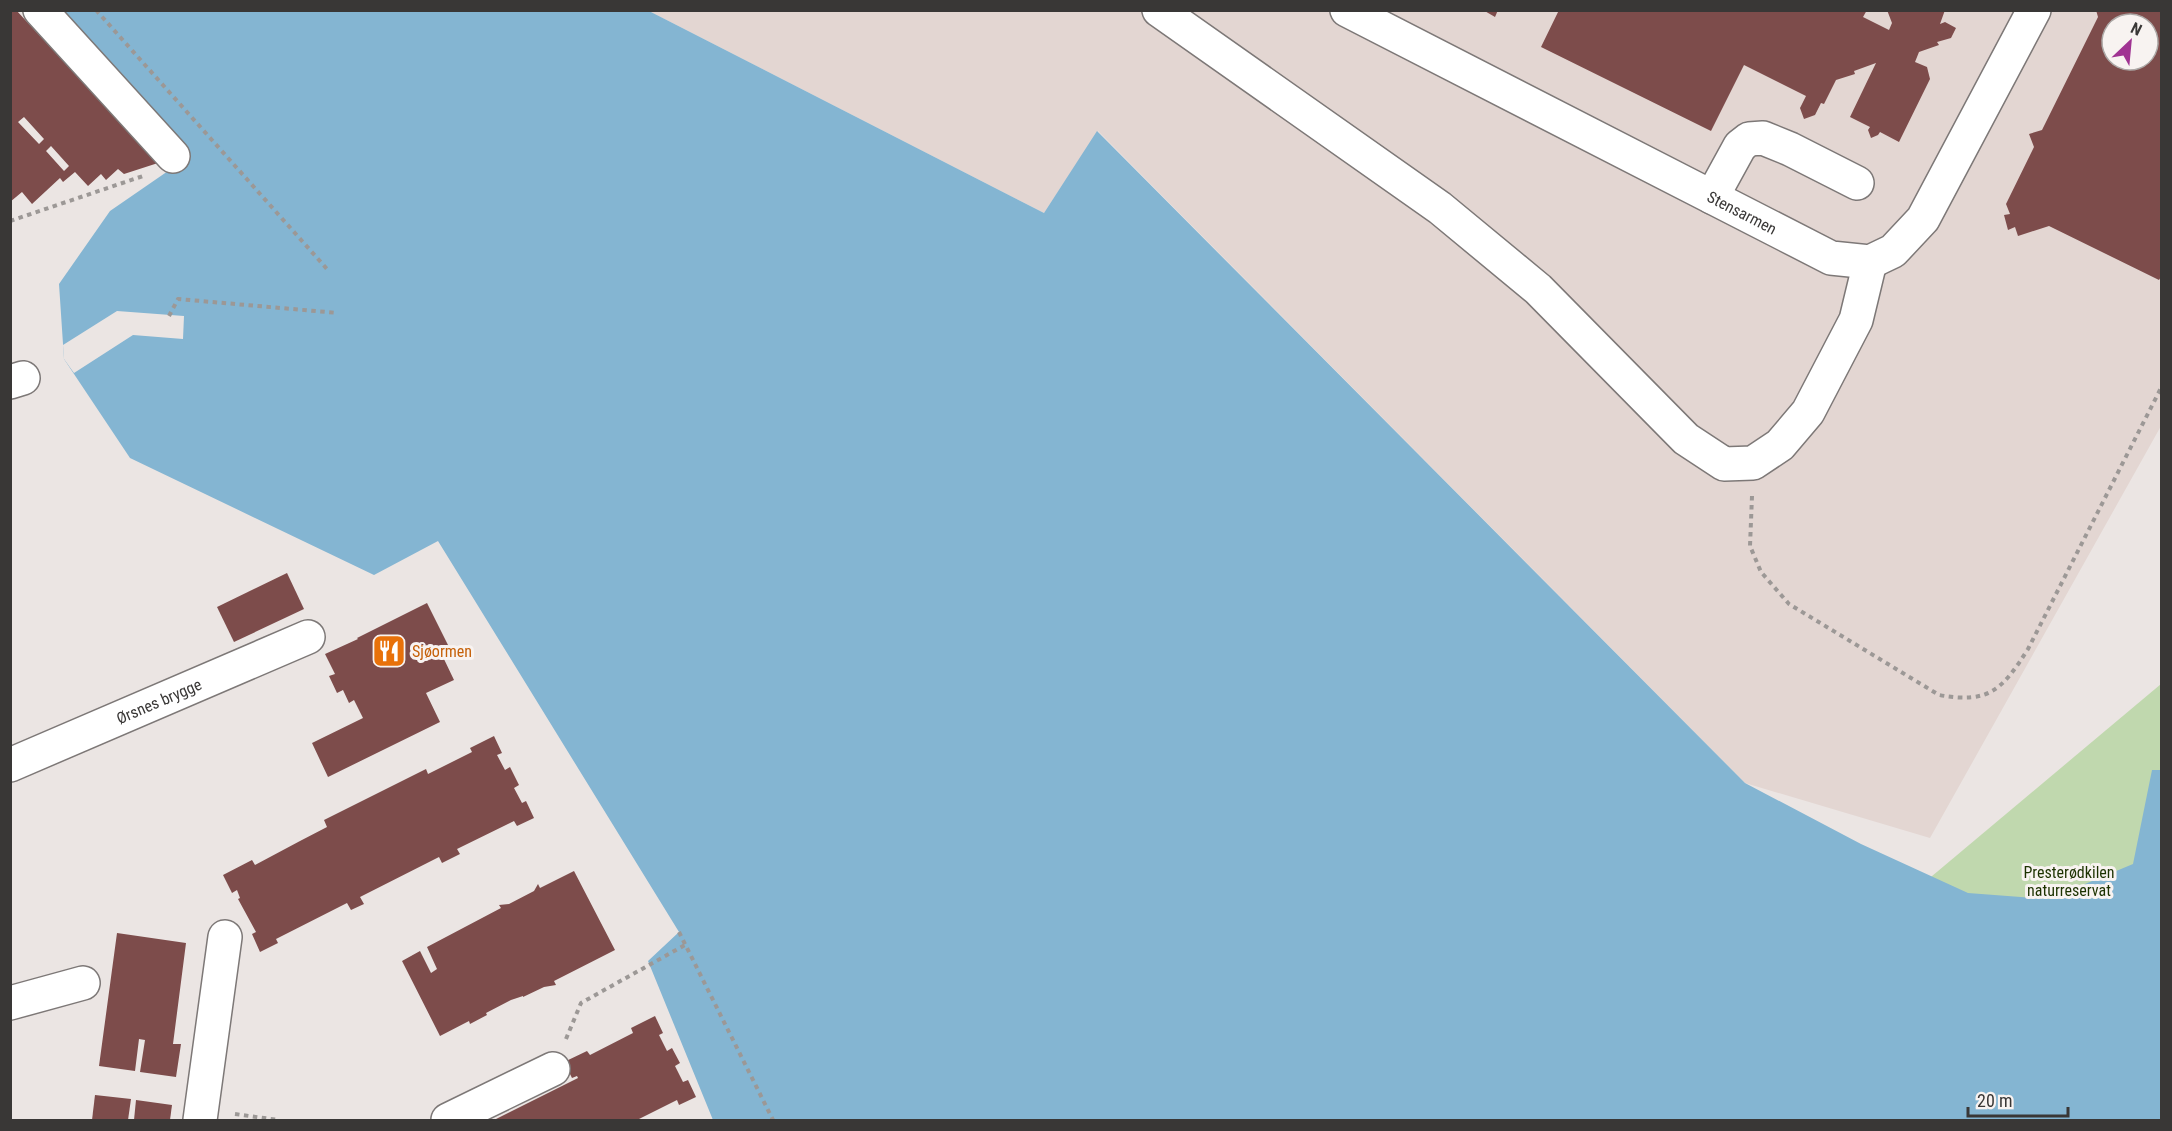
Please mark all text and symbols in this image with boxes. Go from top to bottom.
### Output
north arrow [2100,12,2160,72]
text: N [2128,18,2145,40]
street label: Stensarmen [1704,187,1780,239]
restaurant icon: Sjøormen [371,633,407,669]
place label: Sjøormen [412,642,472,661]
street label: Ørsnes brygge [114,675,204,728]
park label: Presterødkilen naturreservat [2023,863,2115,900]
scale bar [1968,1080,2068,1118]
text: 20 m [1977,1090,2012,1111]

